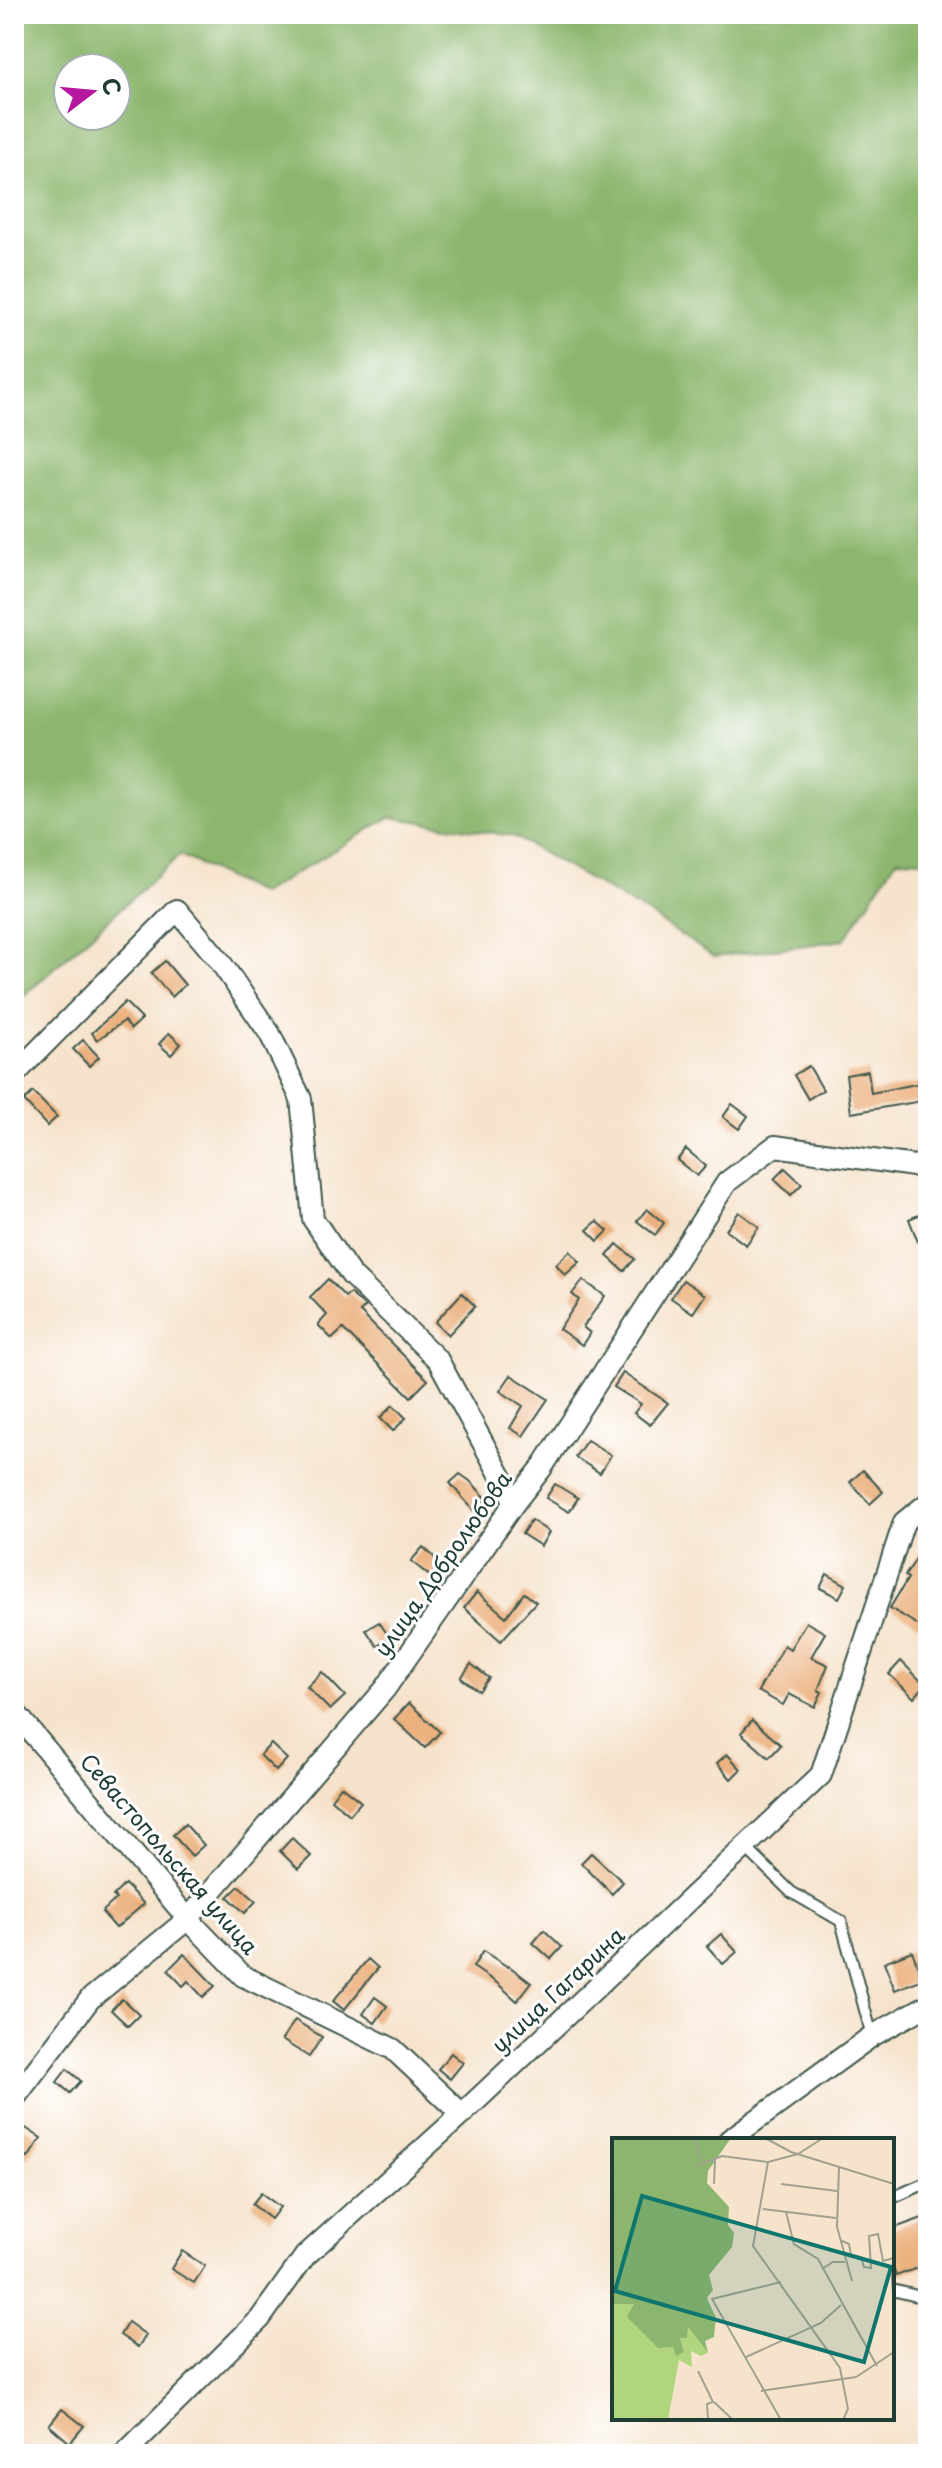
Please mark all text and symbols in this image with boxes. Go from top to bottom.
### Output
north arrow [52,52,132,132]
text: С [95,74,131,99]
street label: улица Добролюбова [365,1463,519,1663]
street label: Севастопольская улица [73,1745,267,1961]
street label: улица Гагарина [483,1918,631,2060]
inset map [612,2138,894,2420]

